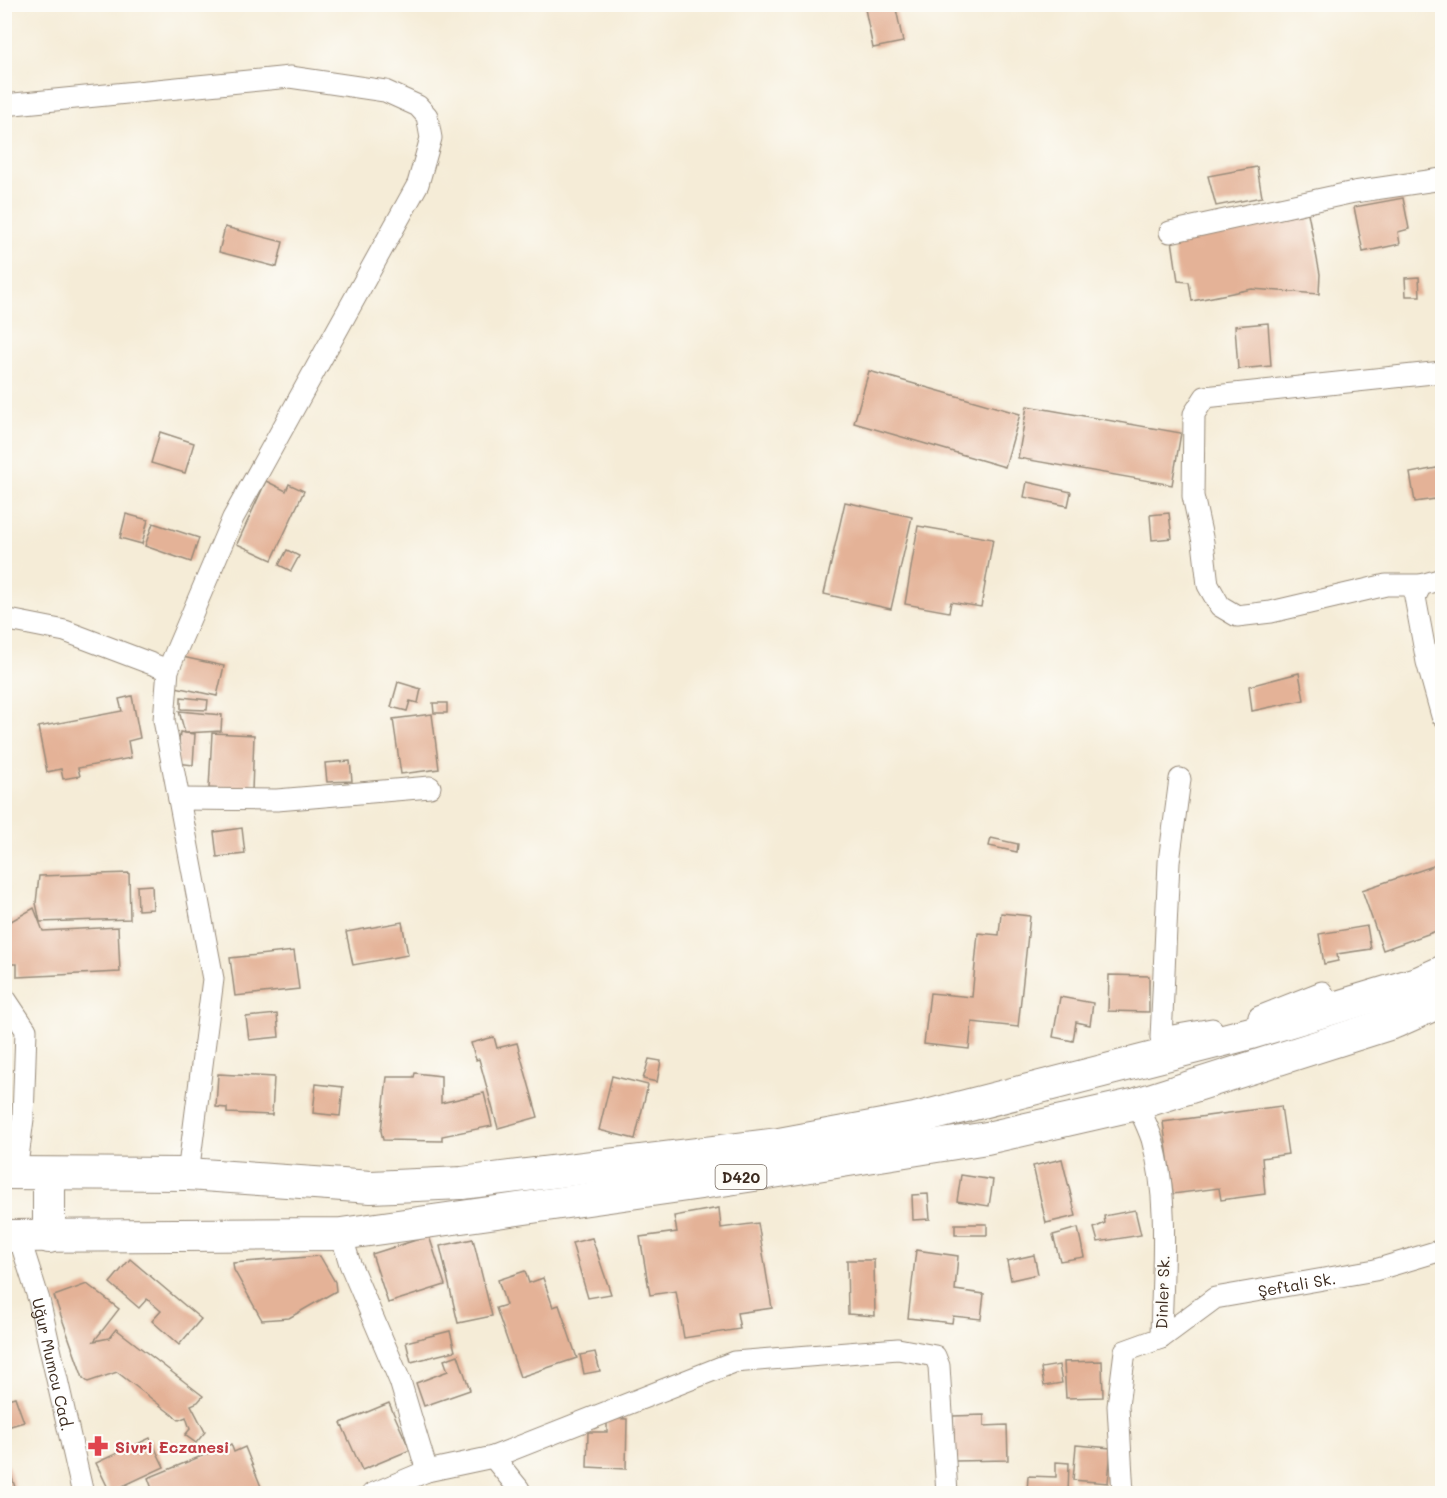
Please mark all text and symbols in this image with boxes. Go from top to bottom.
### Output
road number: D420 [716,1165,766,1189]
street label: Dinler Sk. [1150,1255,1174,1329]
street label: Şeftali Sk. [1256,1267,1337,1301]
street label: Uğur Mumcu Cad. [28,1296,79,1433]
pharmacy icon: Sivri Eczanesi [86,1434,110,1458]
place label: Sivri Eczanesi [115,1436,229,1457]

